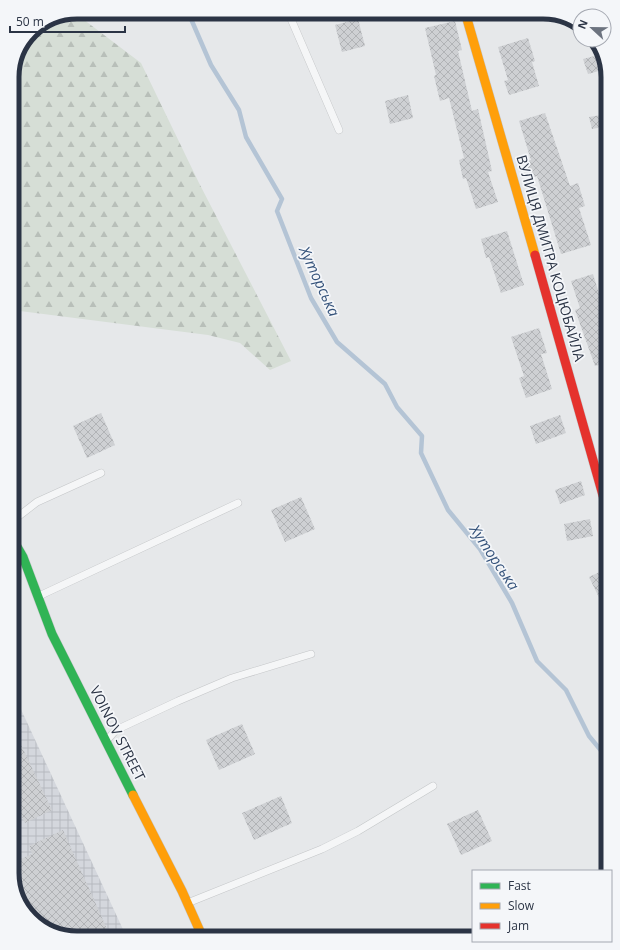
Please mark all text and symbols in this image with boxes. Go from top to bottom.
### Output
scale bar [10,8,125,34]
north arrow [572,8,612,48]
text: 50 m [16,13,44,30]
text: N [574,17,591,31]
street label: ВУЛИЦЯ ДМИТРА КОЦЮБАЙЛА [512,153,590,363]
water label: Хуторська [295,242,345,320]
water label: Хуторська [465,519,525,594]
street label: VOINOV STREET [86,682,150,784]
legend [472,870,612,942]
text: Fast [508,877,531,894]
text: Slow [508,897,535,914]
text: Jam [507,917,529,934]

